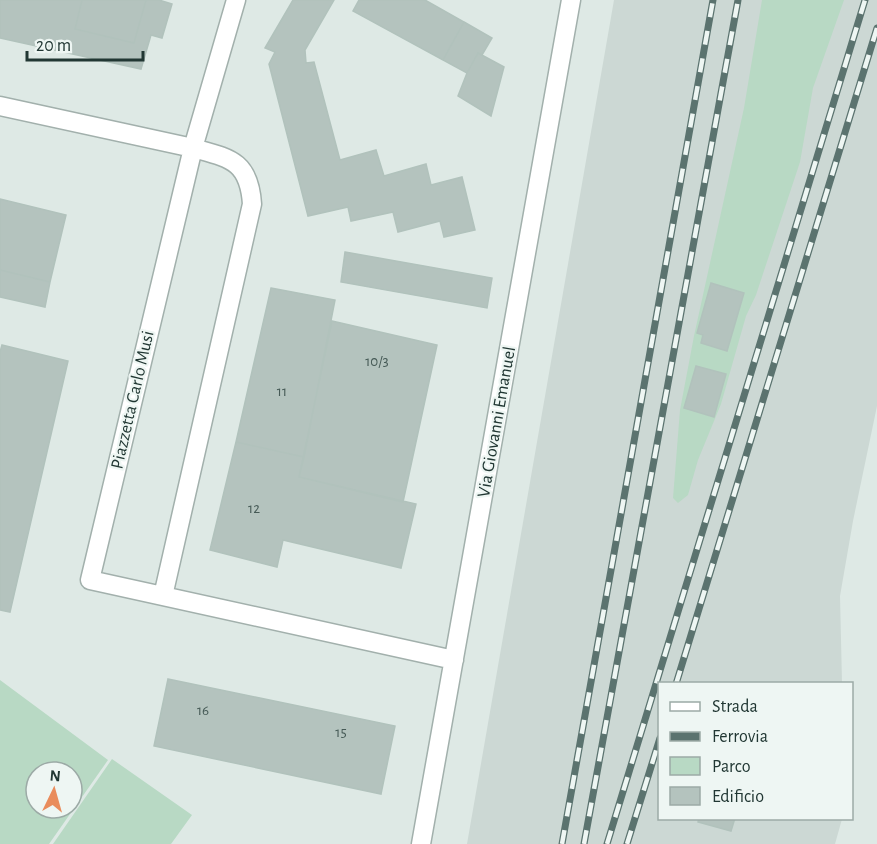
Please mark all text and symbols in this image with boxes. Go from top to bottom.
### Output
scale bar [27,24,142,62]
text: 20 m [36,37,71,55]
street label: Piazzetta Carlo Musi [108,329,158,471]
street label: Via Giovanni Emanuel [475,345,519,499]
house number: 10/3 [365,354,389,369]
house number: 11 [277,384,287,399]
house number: 12 [248,501,260,516]
legend [658,682,853,820]
text: Strada [712,698,758,716]
house number: 16 [197,703,209,718]
house number: 15 [335,725,347,740]
text: Ferrovia [712,728,768,746]
text: Parco [712,758,751,776]
north arrow [24,760,84,820]
text: N [49,768,61,785]
text: Edificio [712,788,764,806]

